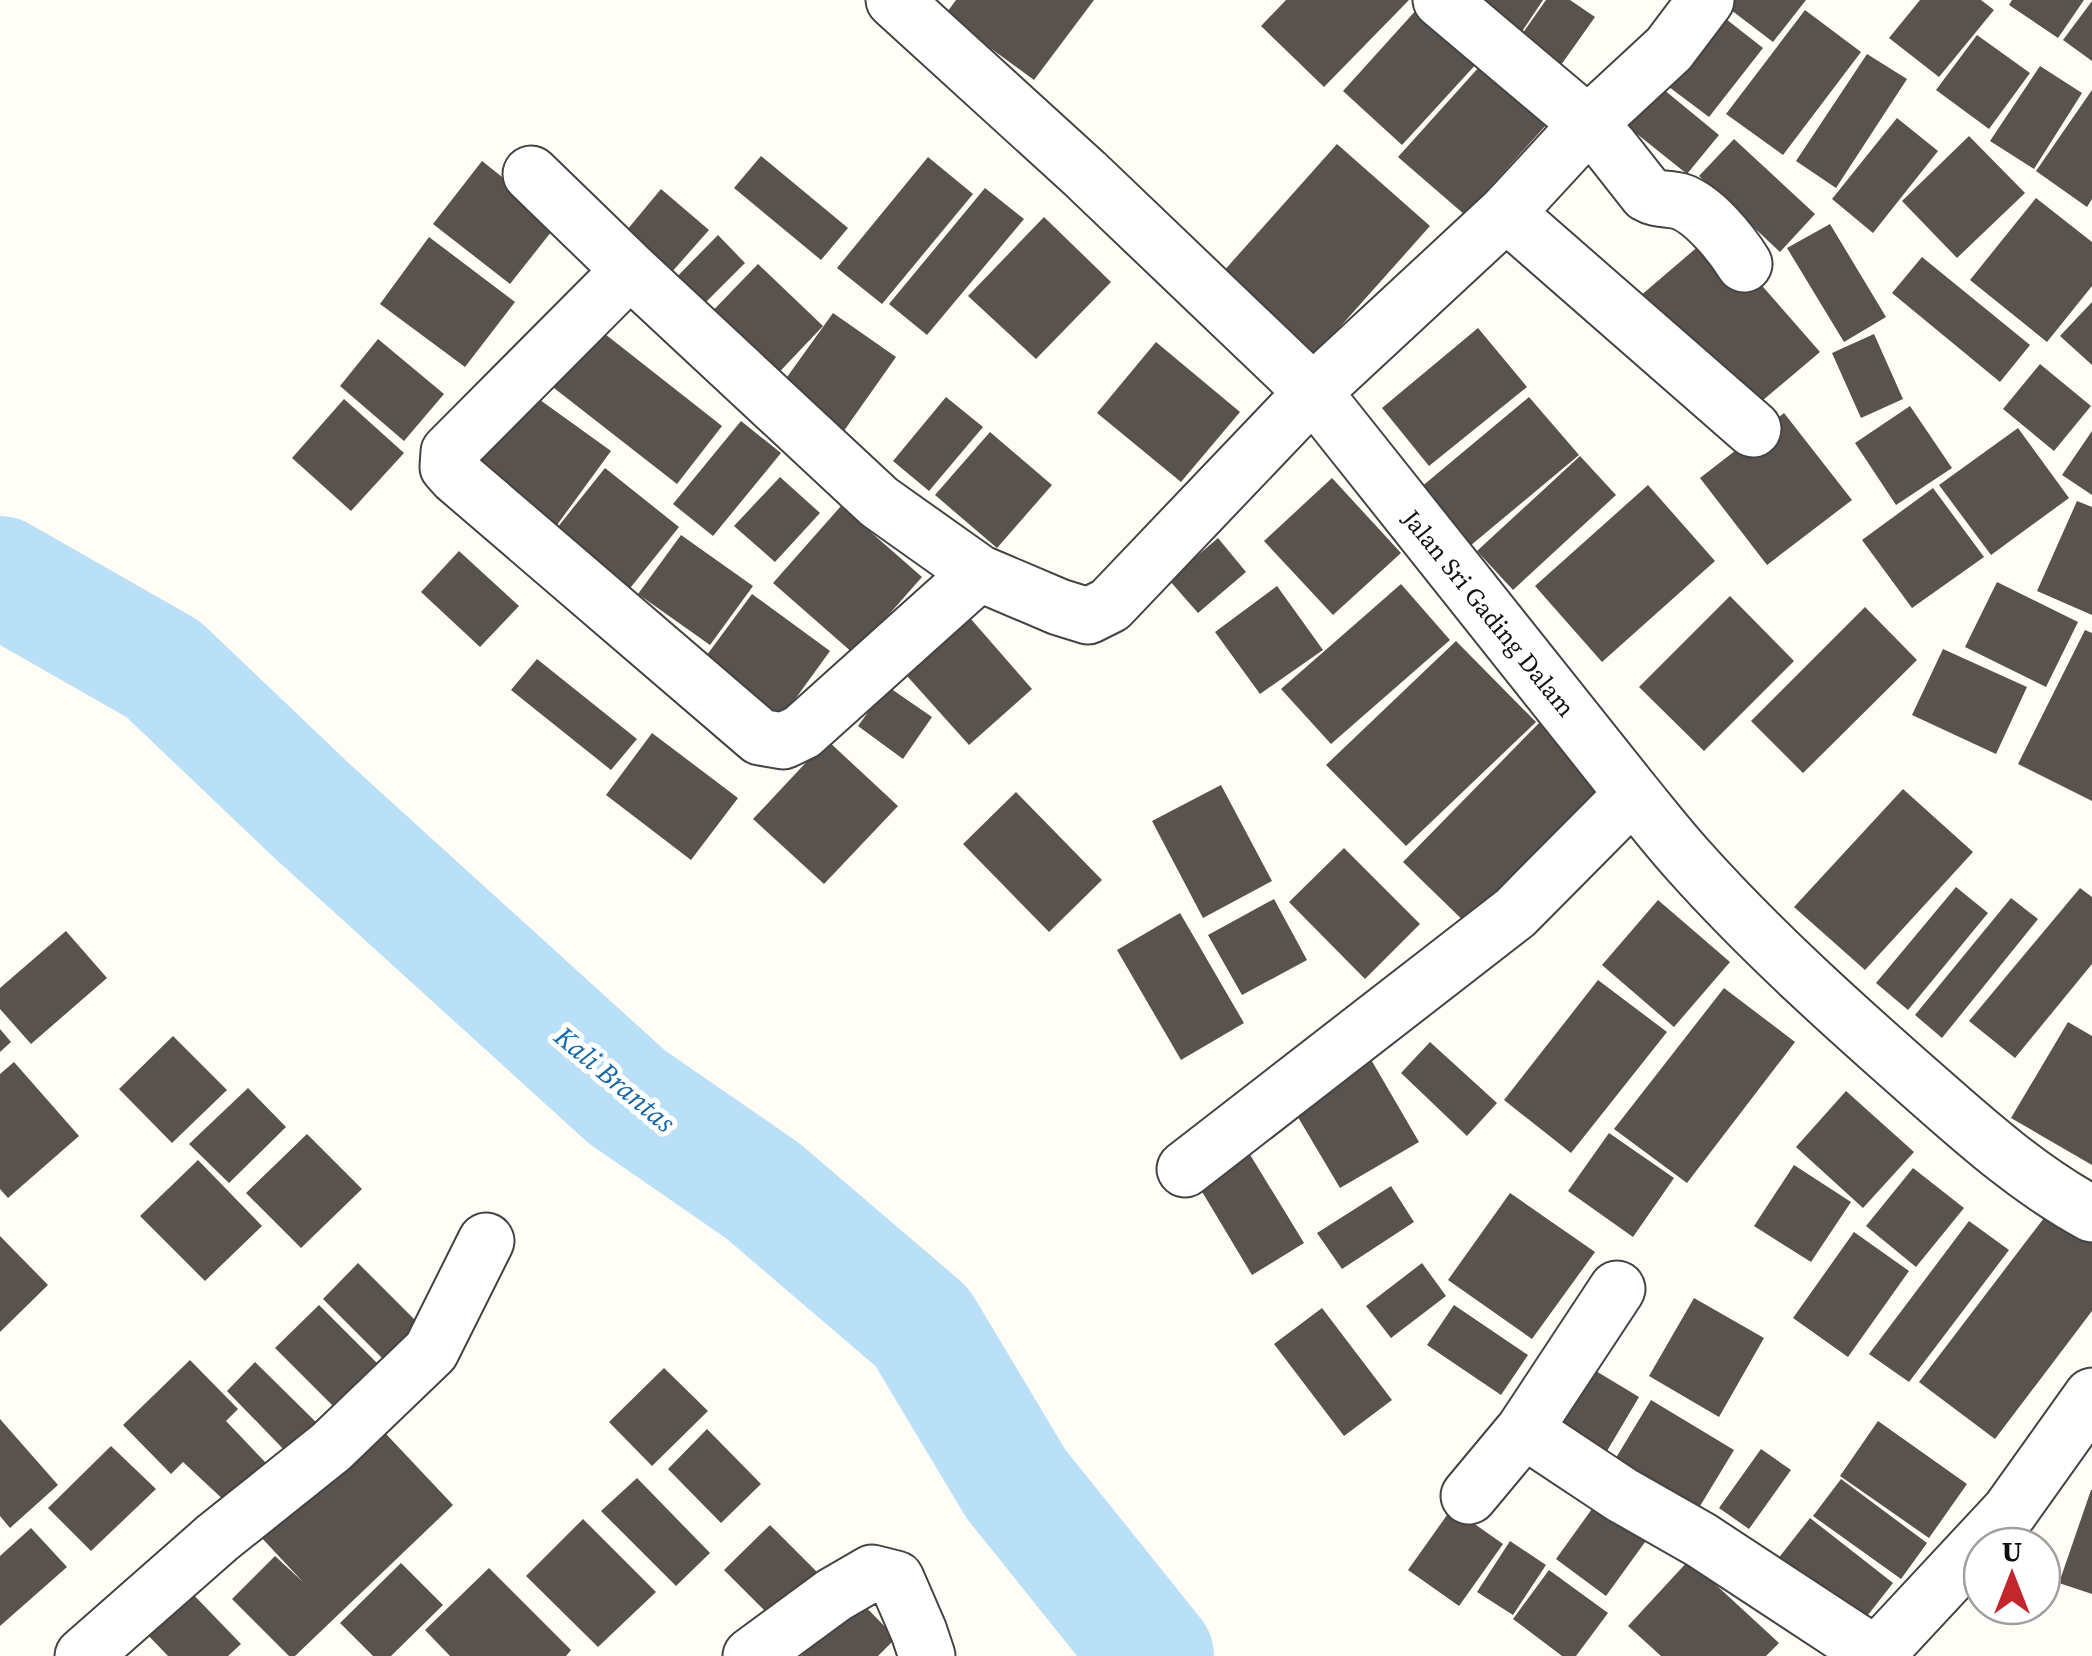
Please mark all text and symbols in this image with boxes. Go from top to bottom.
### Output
street label: Jalan Sri Gading Dalam [1394,502,1583,724]
water label: Kali Brantas [546,1017,684,1141]
north arrow [1962,1526,2062,1626]
text: U [2002,1532,2022,1570]

